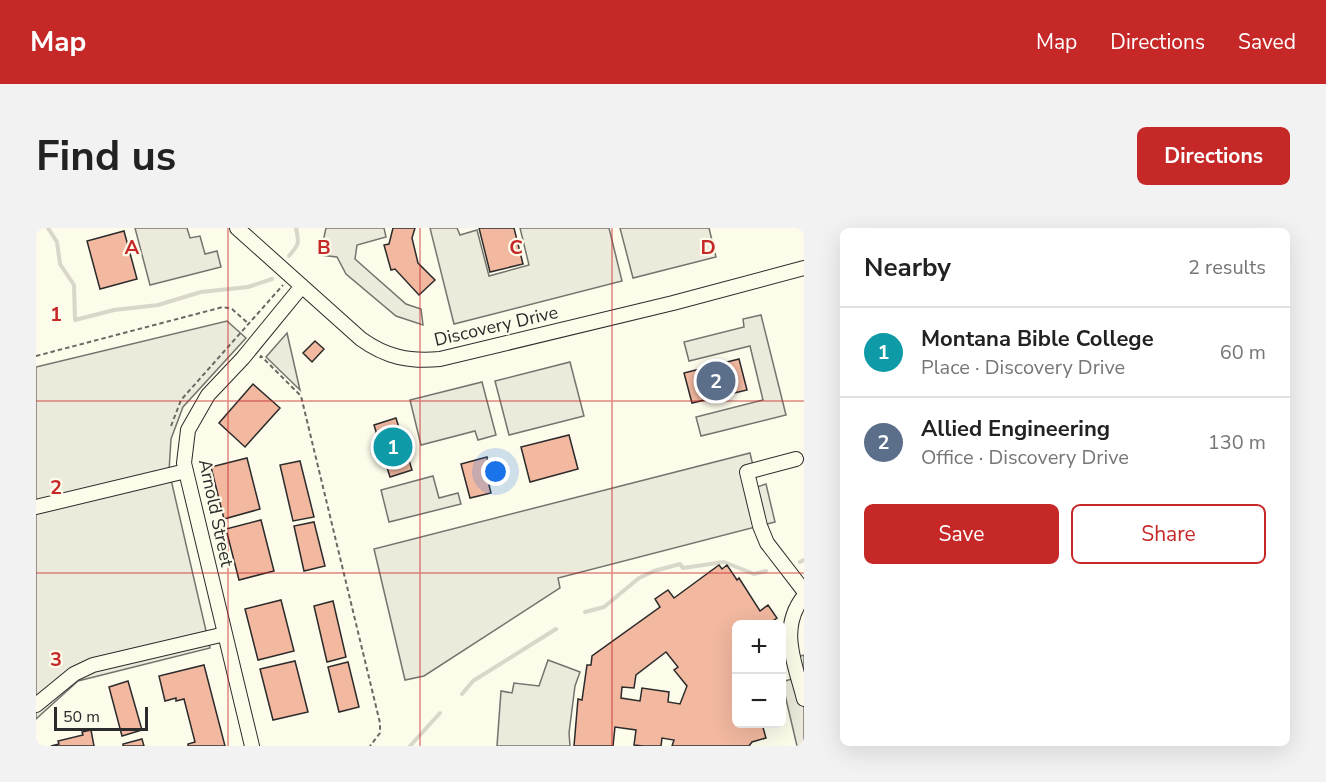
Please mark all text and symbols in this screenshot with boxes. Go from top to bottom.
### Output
text: Map [30,23,86,61]
text: Map [1036,28,1077,56]
text: Directions [1110,28,1205,56]
text: Saved [1238,28,1296,56]
button: Directions [1137,127,1290,185]
text: Find us [36,128,176,185]
text: A [125,234,140,261]
text: B [317,234,331,261]
text: C [509,234,523,261]
text: D [700,234,716,261]
text: Nearby [864,250,951,285]
text: 2 results [1188,254,1266,281]
street label: Discovery Drive [432,300,560,352]
text: 1 [50,301,62,328]
text: Montana Bible College [921,324,1154,354]
text: 1 [878,339,890,366]
text: 60 m [1220,339,1266,366]
text: Place · Discovery Drive [921,354,1125,381]
pin: 2 [696,358,736,404]
text: Allied Engineering [921,414,1110,444]
pin: 1 [374,424,412,470]
text: 2 [878,429,890,456]
text: 130 m [1208,429,1266,456]
text: Office · Discovery Drive [921,444,1129,471]
street label: Arnold Street [193,457,239,570]
your location [481,457,510,486]
text: 2 [50,474,62,501]
button: Save [864,504,1059,564]
button: Share [1071,504,1266,564]
map controls [732,620,786,728]
button: + [732,620,786,674]
text: 3 [50,646,62,673]
button: − [732,674,786,728]
scale bar [54,704,148,732]
text: 50 m [63,706,100,728]

